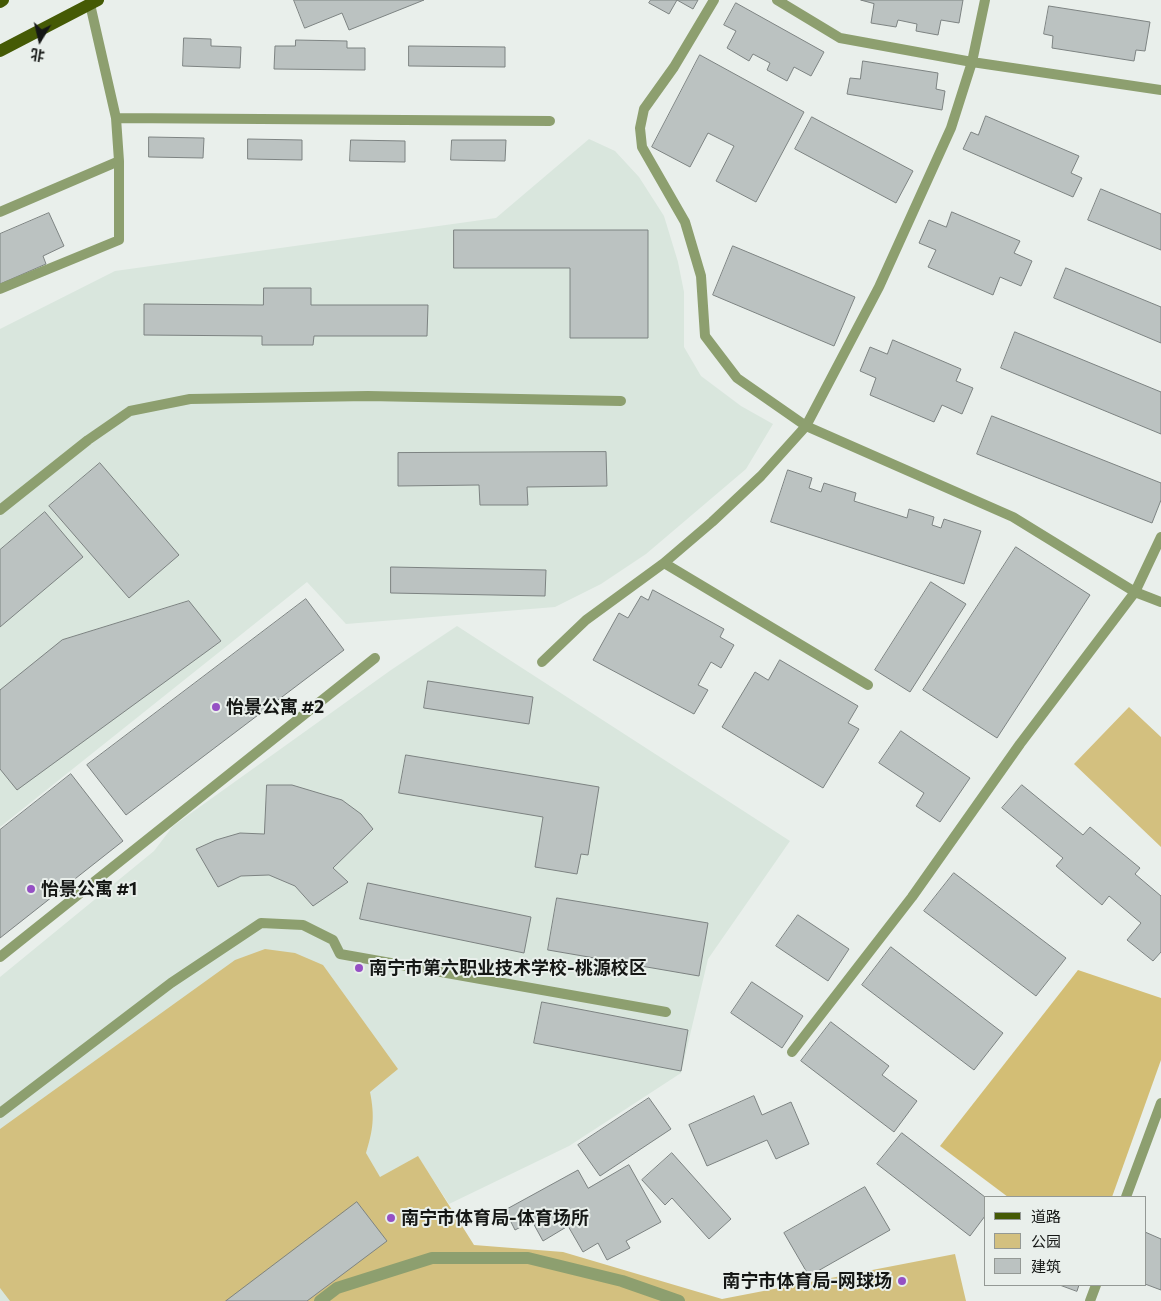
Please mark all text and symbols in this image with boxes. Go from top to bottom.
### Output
north arrow [15,15,65,65]
text: 北 [29,46,46,65]
place label: 怡景公寓 #2 [226,696,324,718]
marker: 怡景公寓 #2 [210,701,222,713]
place label: 怡景公寓 #1 [41,878,137,900]
marker: 怡景公寓 #1 [25,883,37,895]
place label: 南宁市第六职业技术学校-桃源校区 [369,957,647,979]
marker: 南宁市第六职业技术学校-桃源校区 [353,962,365,974]
legend [984,1196,1146,1286]
place label: 南宁市体育局-体育场所 [401,1207,589,1229]
text: 道路 [1031,1207,1061,1225]
marker: 南宁市体育局-体育场所 [385,1212,397,1224]
text: 公园 [1031,1232,1061,1250]
text: 建筑 [1031,1257,1061,1275]
place label: 南宁市体育局-网球场 [722,1270,892,1292]
marker: 南宁市体育局-网球场 [896,1275,908,1287]

